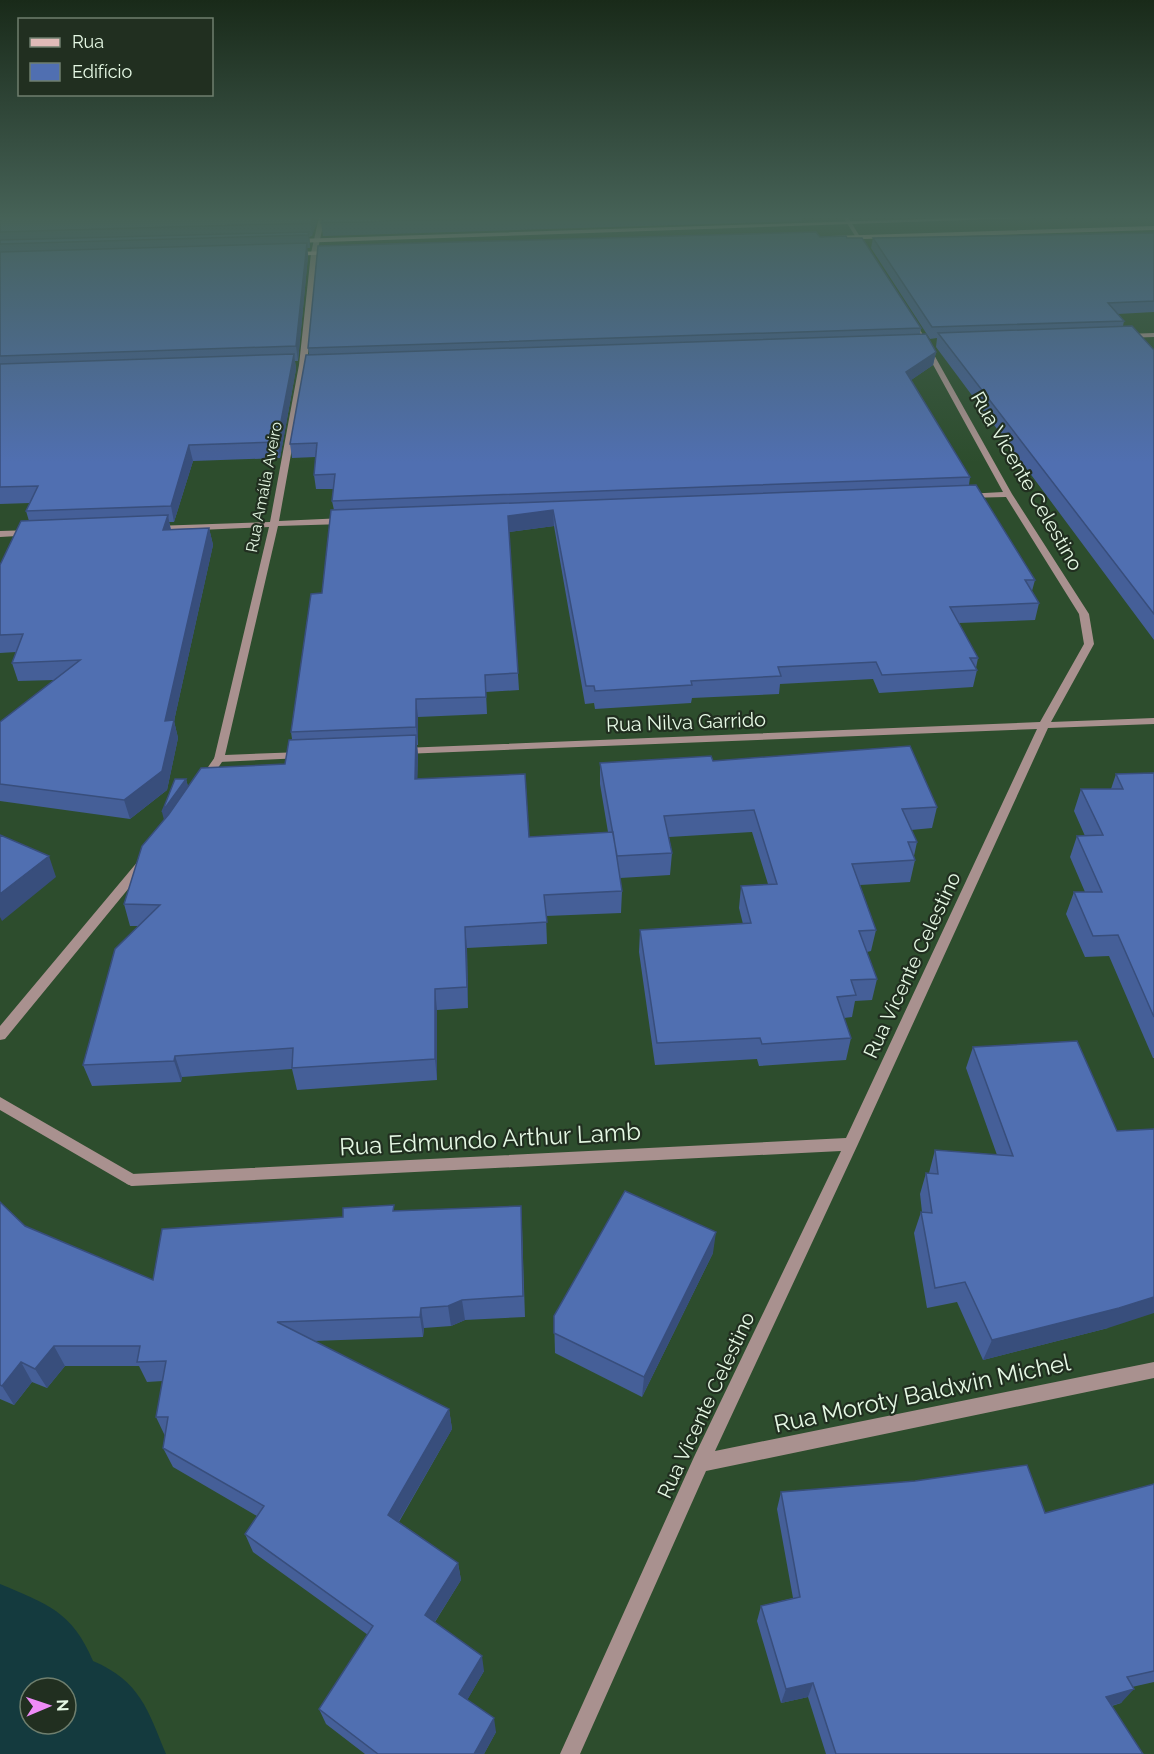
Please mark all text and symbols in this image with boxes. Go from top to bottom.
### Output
legend [18,18,213,96]
text: Rua [72,31,104,52]
text: Edifício [72,61,132,82]
street label: Rua Vicente Celestino [966,387,1088,575]
street label: Rua Amália Aveiro [242,420,286,554]
street label: Rua Nilva Garrido [606,707,766,737]
street label: Rua Vicente Celestino [858,868,966,1062]
street label: Rua Edmundo Arthur Lamb [339,1117,641,1161]
street label: Rua Vicente Celestino [652,1308,760,1502]
street label: Rua Moroty Baldwin Michel [771,1347,1073,1439]
north arrow [18,1676,78,1736]
text: N [53,1699,72,1712]

